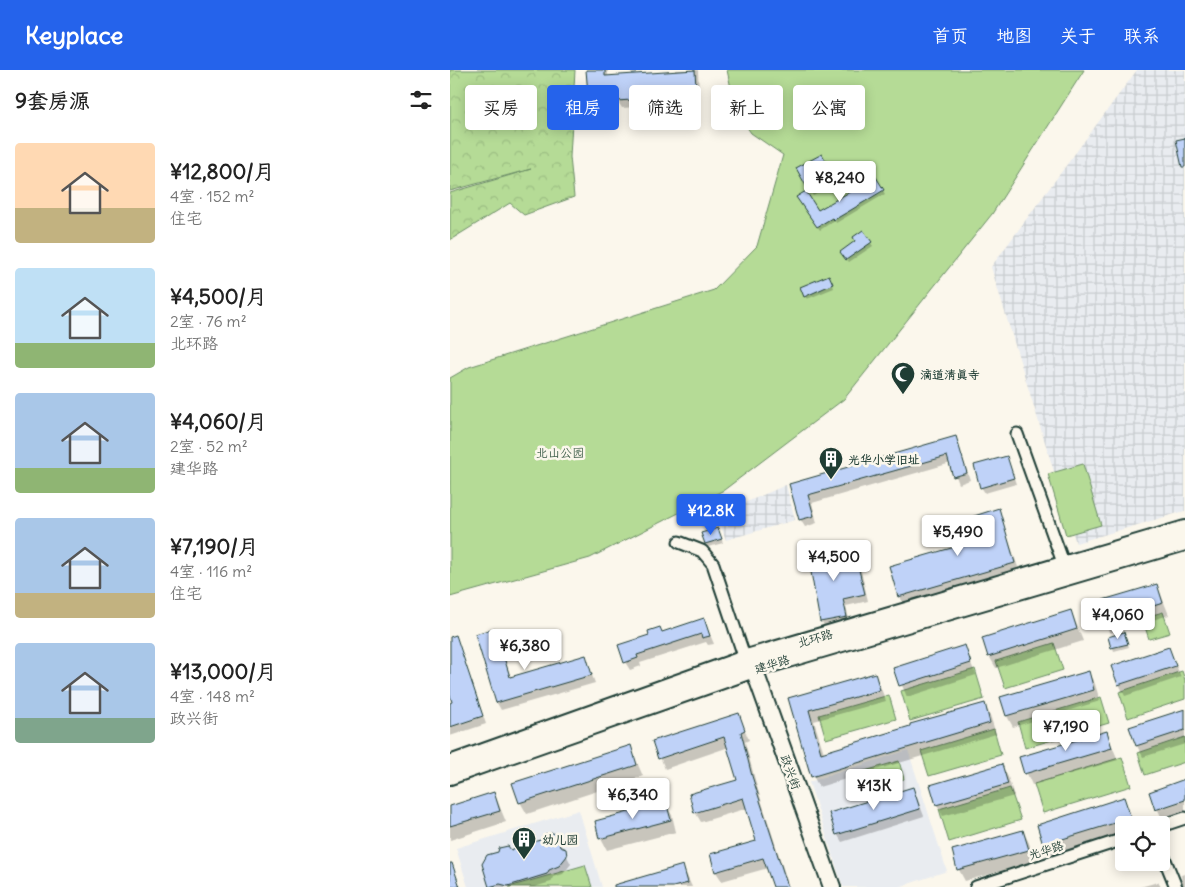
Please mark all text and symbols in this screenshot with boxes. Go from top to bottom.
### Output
text: Keyplace [25,20,123,50]
text: 首页 [932,24,968,47]
text: 地图 [996,24,1032,47]
text: 关于 [1060,24,1096,47]
text: 联系 [1124,24,1160,47]
chip: 买房 [465,85,537,130]
chip: 租房 [547,85,619,130]
chip: 筛选 [629,85,701,130]
chip: 新上 [711,85,783,130]
chip: 公寓 [793,85,865,130]
icon: filters [407,86,435,114]
text: 9套房源 [15,87,90,114]
text: ¥12,800/月 [170,158,275,185]
pin: ¥8,240 [799,160,881,203]
icon: home [55,163,115,223]
text: ¥8,240 [815,167,865,187]
text: 4室 · 152 m² [170,186,255,206]
text: 住宅 [170,208,202,228]
text: ¥4,500/月 [170,283,267,310]
icon: home [55,288,115,348]
text: 2室 · 76 m² [170,311,247,331]
text: 北环路 [170,333,218,353]
mosque icon: 滴道清真寺 [890,361,916,395]
place label: 滴道清真寺 [920,367,980,382]
text: ¥4,060/月 [170,408,267,435]
icon: home [55,413,115,473]
text: 2室 · 52 m² [170,436,248,456]
park label: 北山公园 [536,445,584,460]
building icon: 光华小学旧址 [818,446,844,480]
place label: 光华小学旧址 [848,452,920,467]
text: 建华路 [170,458,218,478]
pin: ¥12.8K [670,494,752,536]
text: ¥12.8K [688,500,734,520]
pin: ¥5,490 [917,514,999,557]
text: ¥5,490 [933,521,983,541]
text: ¥7,190/月 [170,533,259,560]
icon: home [55,538,115,598]
pin: ¥4,500 [793,540,875,582]
text: ¥4,500 [808,546,860,566]
text: 4室 · 116 m² [170,561,252,581]
text: 住宅 [170,583,202,603]
pin: ¥4,060 [1077,598,1159,640]
text: ¥4,060 [1092,604,1144,624]
street label: 北环路 [796,626,834,650]
pin: ¥6,380 [484,628,566,671]
text: ¥6,380 [500,635,550,655]
street label: 建华路 [753,652,791,676]
text: ¥13,000/月 [170,658,277,685]
icon: home [55,663,115,723]
text: 4室 · 148 m² [170,686,255,706]
text: 政兴街 [170,708,218,728]
pin: ¥7,190 [1025,710,1107,752]
text: ¥7,190 [1043,716,1089,736]
street label: 政兴街 [778,753,804,791]
pin: ¥13K [844,768,904,811]
text: ¥13K [857,775,891,795]
pin: ¥6,340 [592,778,674,820]
text: ¥6,340 [608,784,658,804]
map controls [1115,816,1170,871]
button: locate [1115,816,1170,871]
building icon: 幼儿园 [511,826,537,860]
place label: 幼儿园 [542,832,578,847]
street label: 光华路 [1027,837,1065,863]

